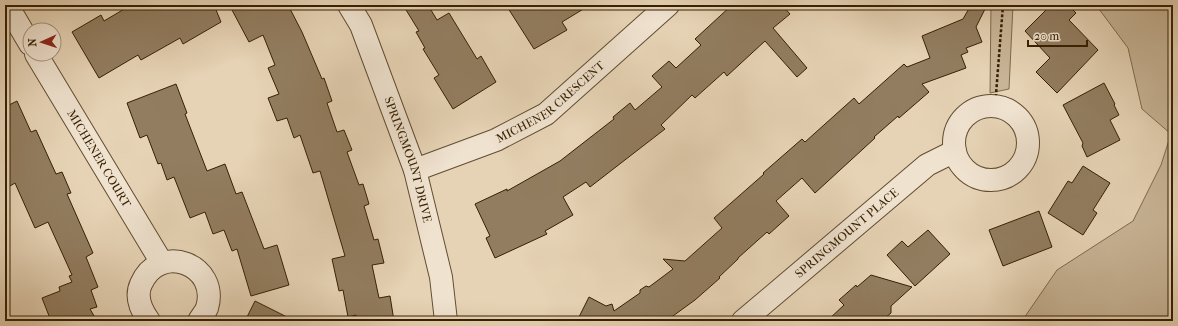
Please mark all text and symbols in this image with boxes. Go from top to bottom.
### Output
north arrow [22,22,62,62]
scale bar [1028,22,1087,48]
text: 20 m [1034,29,1059,43]
text: N [26,37,39,47]
street label: MICHENER CRESCENT [494,58,608,146]
street label: SPRINGMOUNT DRIVE [381,95,434,224]
street label: MICHENER COURT [64,107,134,211]
street label: SPRINGMOUNT PLACE [792,185,901,281]

